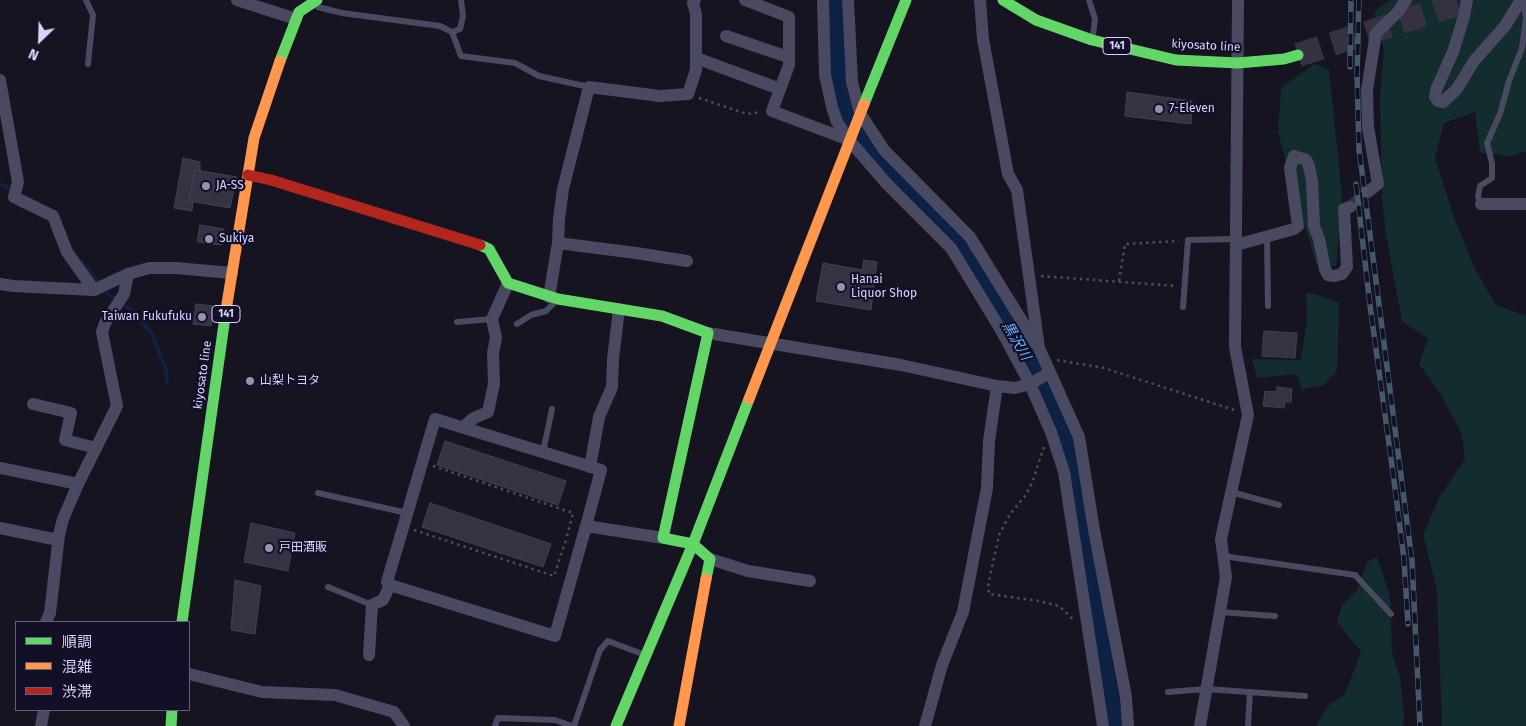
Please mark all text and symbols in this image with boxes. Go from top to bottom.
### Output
north arrow [15,15,65,65]
road number: 141 [1103,37,1131,54]
street label: kiyosato line [1171,37,1241,55]
text: N [26,45,41,64]
place label: 7-Eleven [1169,102,1215,116]
marker: 7-Eleven [1153,103,1165,115]
place label: JA-SS [216,179,244,193]
marker: JA-SS [200,180,212,192]
place label: Sukiya [219,232,254,246]
marker: Sukiya [203,233,215,245]
place label: Hanai Liquor Shop [851,273,917,301]
marker: Hanai Liquor Shop [835,281,847,293]
road number: 141 [212,306,240,322]
place label: Taiwan Fukufuku [102,310,192,324]
marker: Taiwan Fukufuku [196,311,208,323]
water label: 黒沢川 [998,319,1034,363]
street label: kiyosato line [191,340,215,410]
place label: 山梨トヨタ [260,374,320,388]
marker: 山梨トヨタ [244,375,256,387]
place label: 戸田酒販 [279,541,327,555]
marker: 戸田酒販 [263,542,275,554]
legend [15,621,190,711]
text: 順調 [62,633,92,651]
text: 混雑 [62,658,92,676]
text: 渋滞 [62,683,92,701]

